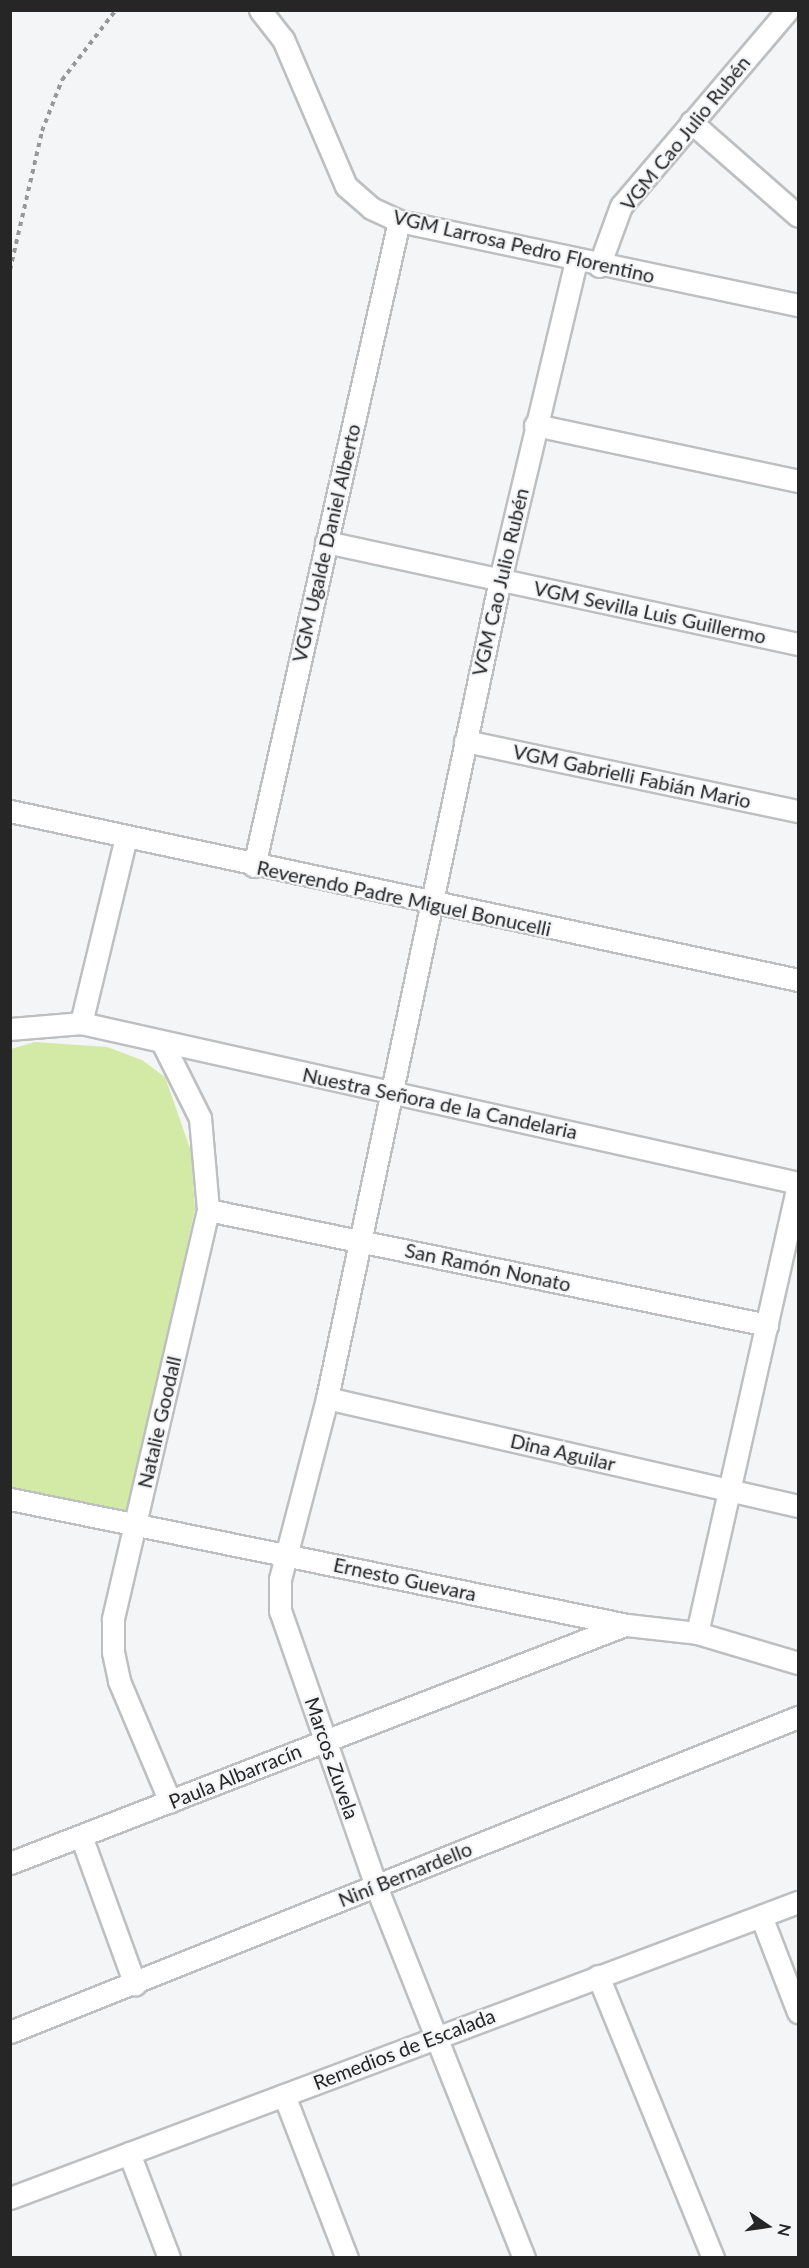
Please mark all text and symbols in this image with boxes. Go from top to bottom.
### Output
street label: VGM Cao Julio Rubén [615,51,755,215]
street label: VGM Larrosa Pedro Florentino [391,204,657,288]
street label: VGM Ugalde Daniel Alberto [287,421,365,665]
street label: VGM Cao Julio Rubén [467,485,533,679]
street label: VGM Sevilla Luis Guillermo [532,576,768,648]
street label: VGM Gabrielli Fabián Mario [511,739,753,813]
street label: Reverendo Padre Miguel Bonucelli [255,855,553,941]
street label: Nuestra Señora de la Candelaria [300,1062,580,1144]
street label: San Ramón Nonato [403,1238,573,1296]
street label: Natalie Goodall [132,1354,186,1490]
street label: Dina Aguilar [508,1428,618,1476]
street label: Ernesto Guevara [331,1552,479,1606]
street label: Marcos Zuvela [300,1694,364,1822]
street label: Paula Albarracín [165,1738,305,1814]
street label: Niní Bernardello [335,1836,475,1912]
street label: Remedios de Escalada [310,2003,498,2095]
north arrow [737,2196,797,2256]
text: N [774,2222,796,2238]

